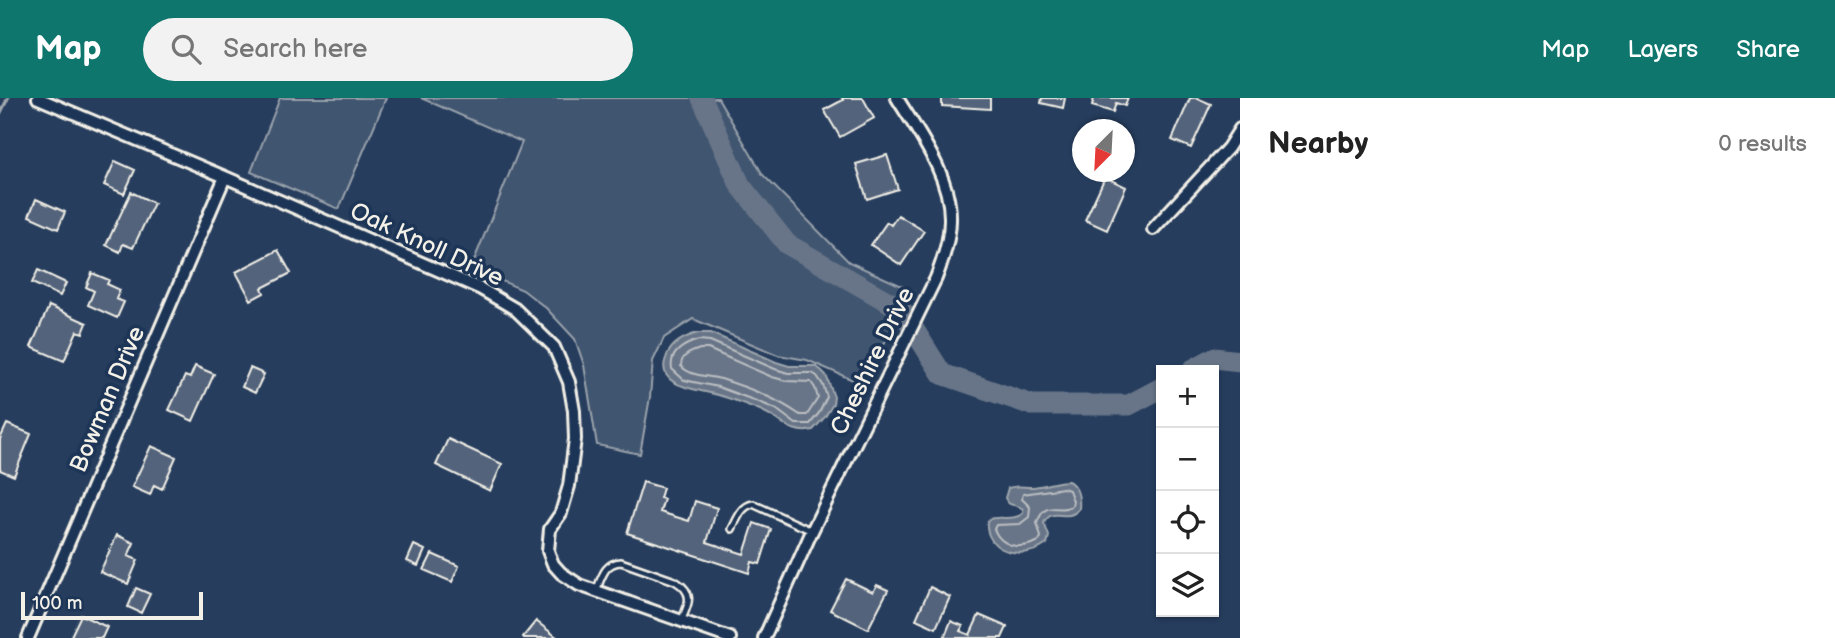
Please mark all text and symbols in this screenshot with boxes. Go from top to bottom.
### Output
search box [143,18,633,81]
text: Map [35,29,101,69]
icon: search [167,30,205,68]
text: Search here [223,34,367,65]
text: Map [1541,35,1589,64]
text: Layers [1627,35,1698,64]
text: Share [1736,35,1800,64]
north arrow [1072,119,1135,182]
text: Nearby [1268,126,1368,162]
text: 0 results [1718,130,1807,158]
street label: Oak Knoll Drive [345,196,508,293]
street label: Cheshire Drive [824,283,921,440]
street label: Bowman Drive [64,322,151,477]
map controls [1156,365,1219,617]
button: + [1156,365,1219,428]
button: − [1156,428,1219,491]
button: locate [1156,491,1219,554]
button: layers [1156,554,1219,617]
scale bar [21,589,203,621]
text: 100 m [32,592,83,615]

